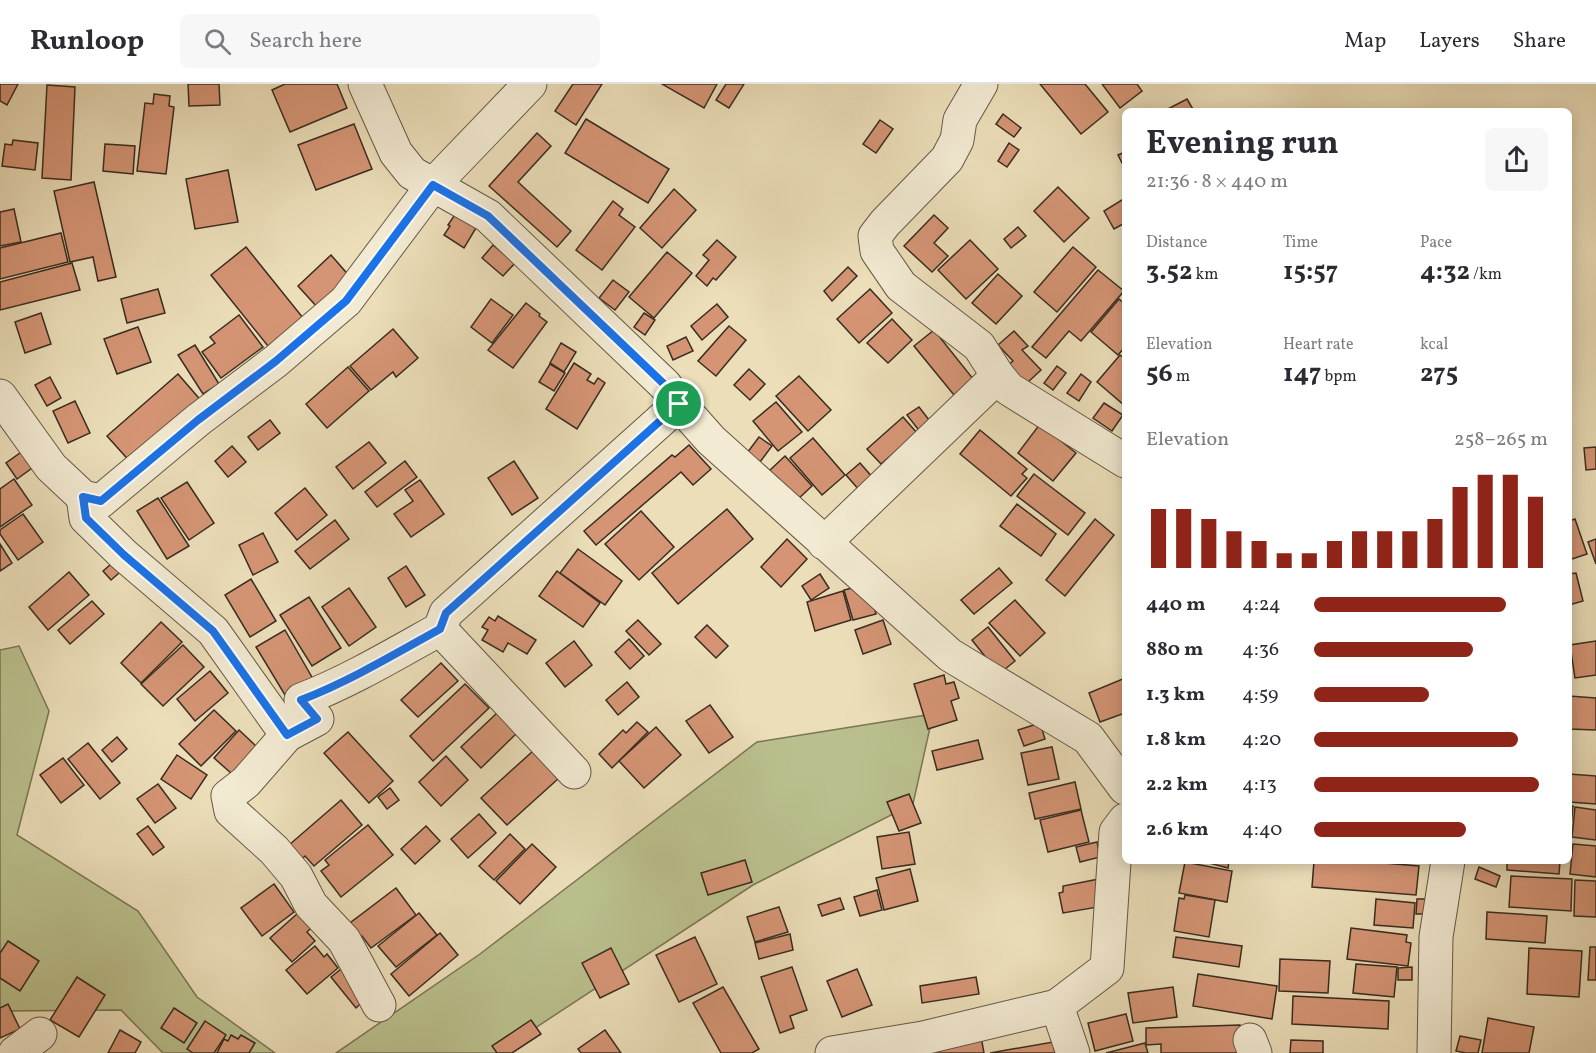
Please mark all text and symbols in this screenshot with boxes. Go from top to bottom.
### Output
search box [180,14,600,68]
text: Runloop [30,22,144,61]
icon: search [201,25,234,58]
text: Search here [249,26,362,57]
text: Map [1344,27,1386,56]
text: Layers [1419,27,1480,56]
text: Share [1513,27,1566,56]
text: Evening run [1146,122,1339,168]
button: share [1485,128,1548,191]
text: 21:36 · 8 × 440 m [1146,168,1288,196]
text: Distance [1146,232,1207,254]
text: Time [1283,232,1318,254]
text: Pace [1420,232,1452,254]
text: 3.52 [1146,254,1192,290]
text: 15:57 [1283,254,1338,290]
text: 4:32 [1420,254,1470,290]
text: km [1192,264,1219,286]
text: /km [1470,264,1502,286]
text: Elevation [1146,334,1213,356]
text: Heart rate [1283,334,1354,356]
text: kcal [1420,334,1448,356]
text: 56 [1146,356,1173,392]
text: 147 [1283,356,1321,392]
text: 275 [1420,356,1458,392]
text: m [1173,366,1190,388]
text: bpm [1321,366,1357,388]
pin [653,378,704,429]
icon: arrive [662,387,695,420]
text: Elevation [1146,426,1229,454]
text: 258–265 m [1454,426,1548,454]
text: 440 m [1146,591,1206,619]
text: 4:24 [1242,591,1281,619]
text: 880 m [1146,636,1203,664]
text: 4:36 [1242,636,1279,664]
text: 1.3 km [1146,681,1205,709]
text: 4:59 [1242,681,1278,709]
text: 1.8 km [1146,726,1206,754]
text: 4:20 [1242,726,1281,754]
text: 2.2 km [1146,771,1208,799]
text: 4:13 [1242,771,1277,799]
text: 2.6 km [1146,816,1209,844]
text: 4:40 [1242,816,1282,844]

